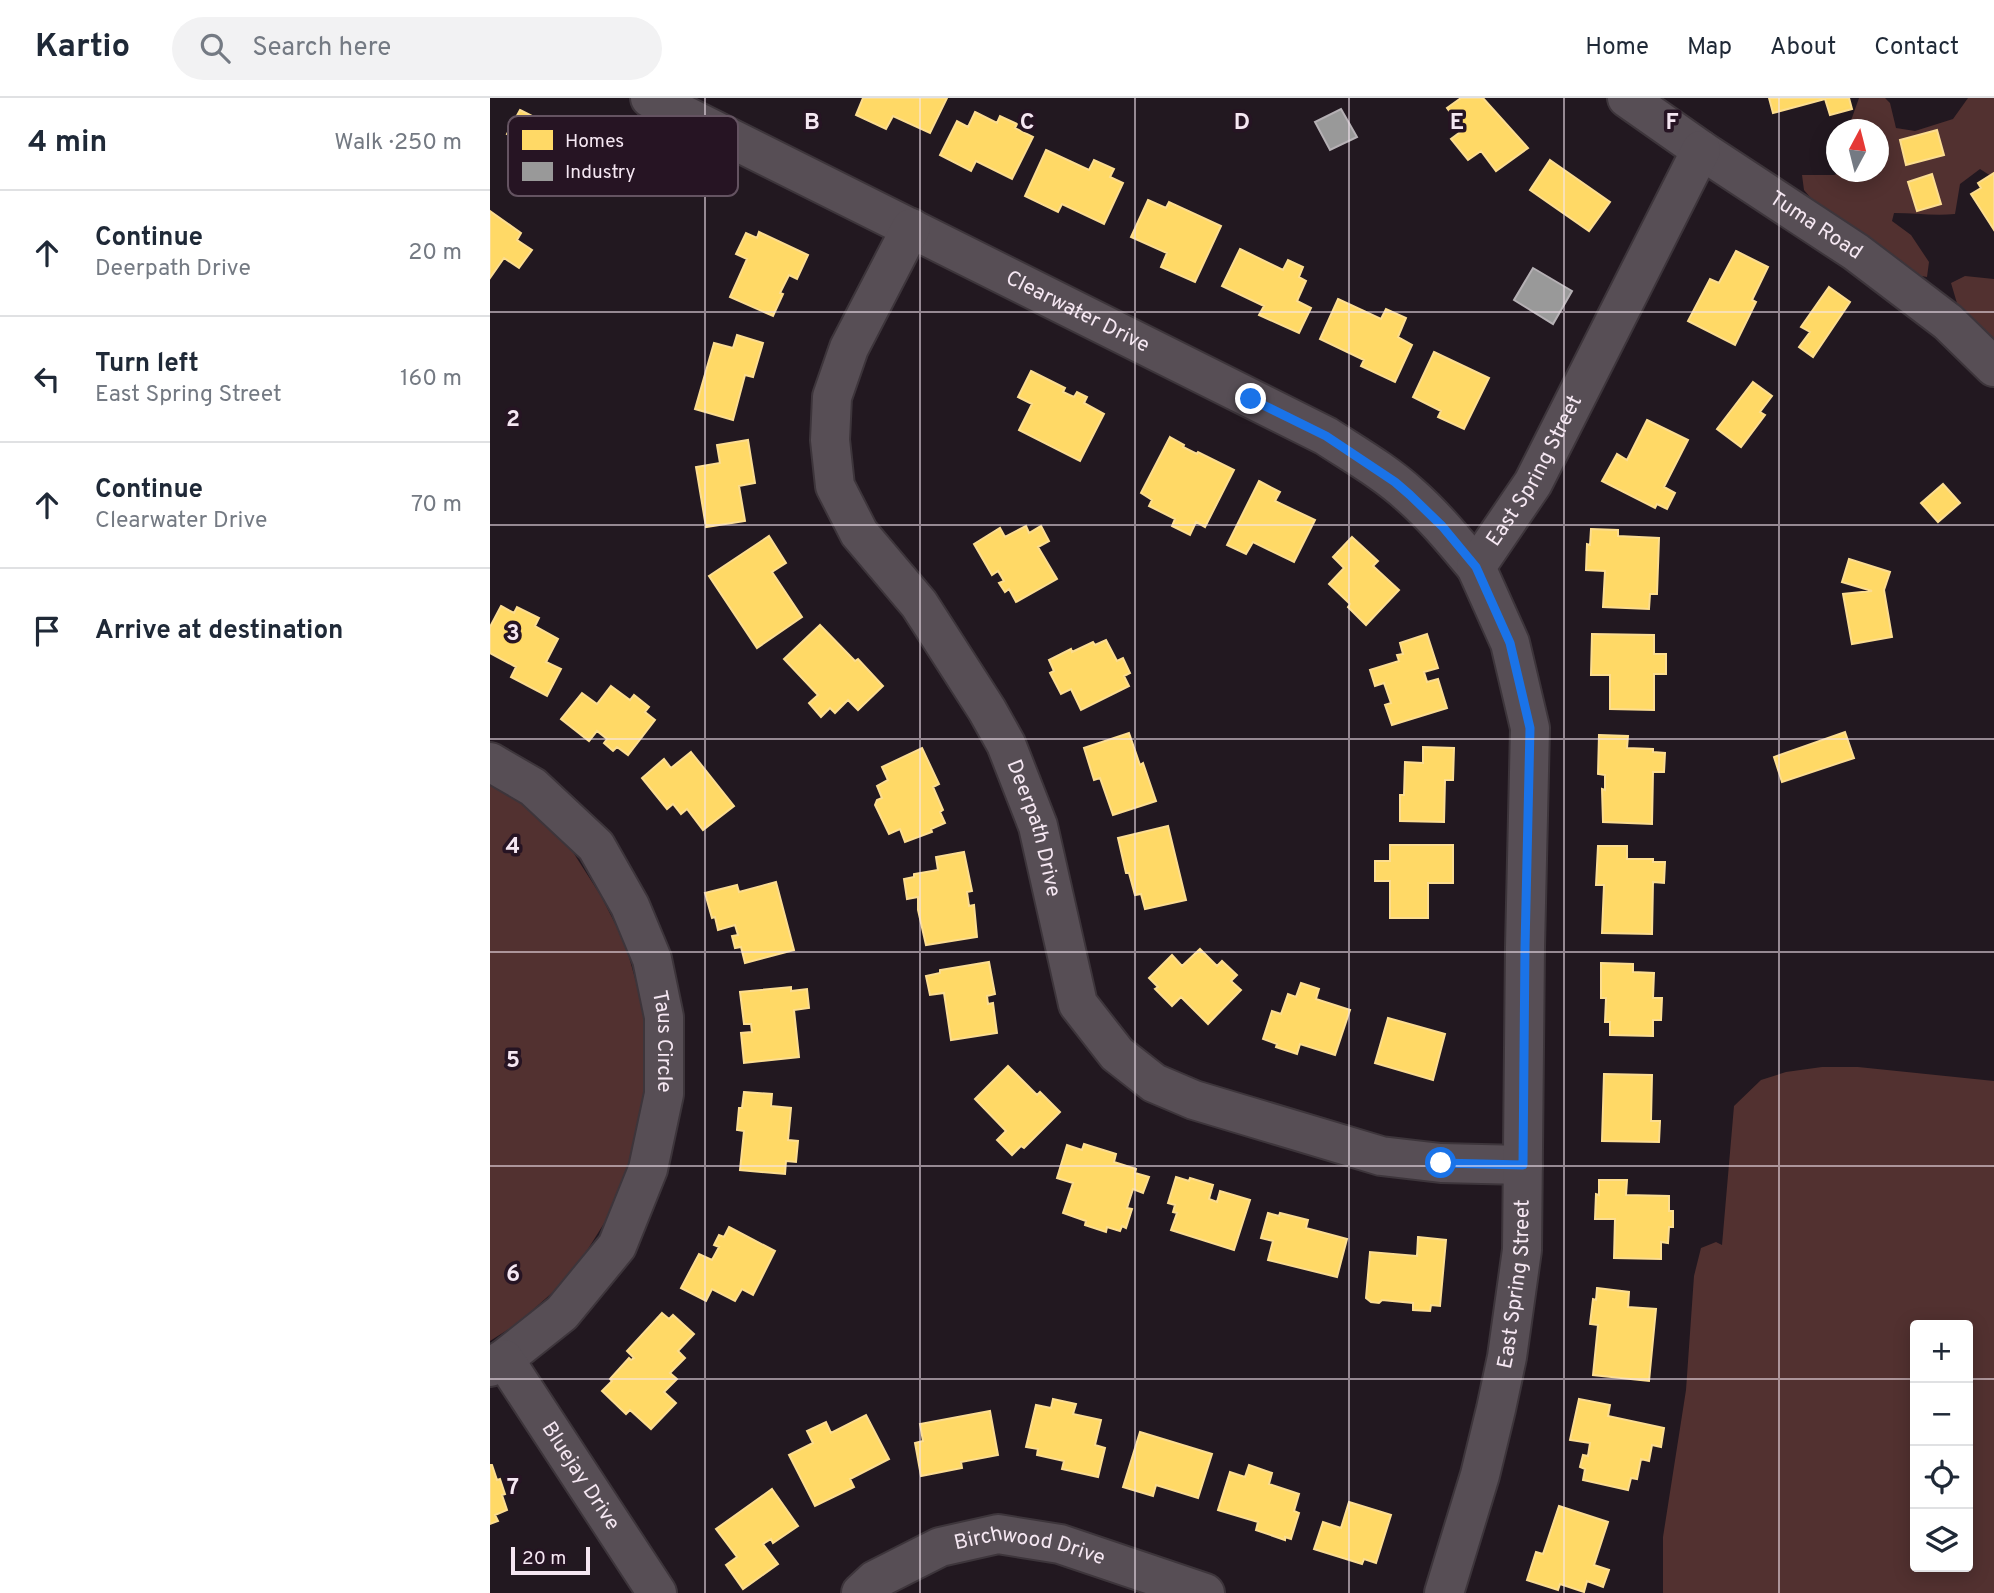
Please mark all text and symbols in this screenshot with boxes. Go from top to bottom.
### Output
search box [172,17,662,80]
text: Kartio [35,27,130,69]
icon: search [196,29,234,67]
text: Search here [252,32,391,65]
text: Home [1585,33,1649,63]
text: Map [1687,33,1732,63]
text: About [1770,33,1836,63]
text: Contact [1874,33,1959,63]
text: B [804,109,820,138]
text: C [1020,109,1034,138]
text: D [1234,109,1250,138]
text: E [1450,109,1464,138]
text: F [1665,109,1679,138]
legend [508,116,738,196]
north arrow [1826,119,1889,182]
text: 4 min [28,125,107,162]
text: Walk · 250 m [334,129,462,158]
text: Homes [565,130,624,154]
text: Industry [565,161,635,185]
street label: Tuma Road [1764,185,1868,266]
text: Continue [95,222,203,255]
icon: ahead [28,234,66,272]
text: 20 m [408,239,462,268]
text: Deerpath Drive [95,255,251,284]
street label: Clearwater Drive [1001,264,1154,359]
text: Turn left [95,348,199,381]
icon: left [28,360,66,398]
text: 160 m [400,365,462,394]
text: East Spring Street [95,381,282,410]
route end [1235,383,1266,414]
street label: East Spring Street [1480,391,1589,552]
text: 2 [506,406,520,435]
text: Continue [95,474,203,507]
icon: ahead [28,486,66,524]
text: 70 m [411,491,462,520]
text: Clearwater Drive [95,507,267,536]
icon: arrive [28,612,66,650]
text: Arrive at destination [95,615,343,648]
text: 3 [506,620,520,649]
street label: Deerpath Drive [1000,756,1067,900]
text: 4 [506,833,520,862]
street label: Taus Circle [645,988,678,1093]
text: 5 [506,1047,520,1076]
route start [1425,1147,1456,1178]
street label: East Spring Street [1491,1199,1536,1371]
text: 6 [506,1261,520,1290]
map controls [1910,1320,1973,1572]
button: + [1910,1320,1973,1383]
button: − [1910,1383,1973,1446]
street label: Bluejay Drive [535,1417,626,1536]
button: locate [1910,1446,1973,1509]
text: 7 [507,1474,519,1503]
button: layers [1910,1509,1973,1572]
street label: Birchwood Drive [951,1520,1109,1572]
scale bar [511,1544,590,1576]
text: 20 m [522,1547,566,1571]

